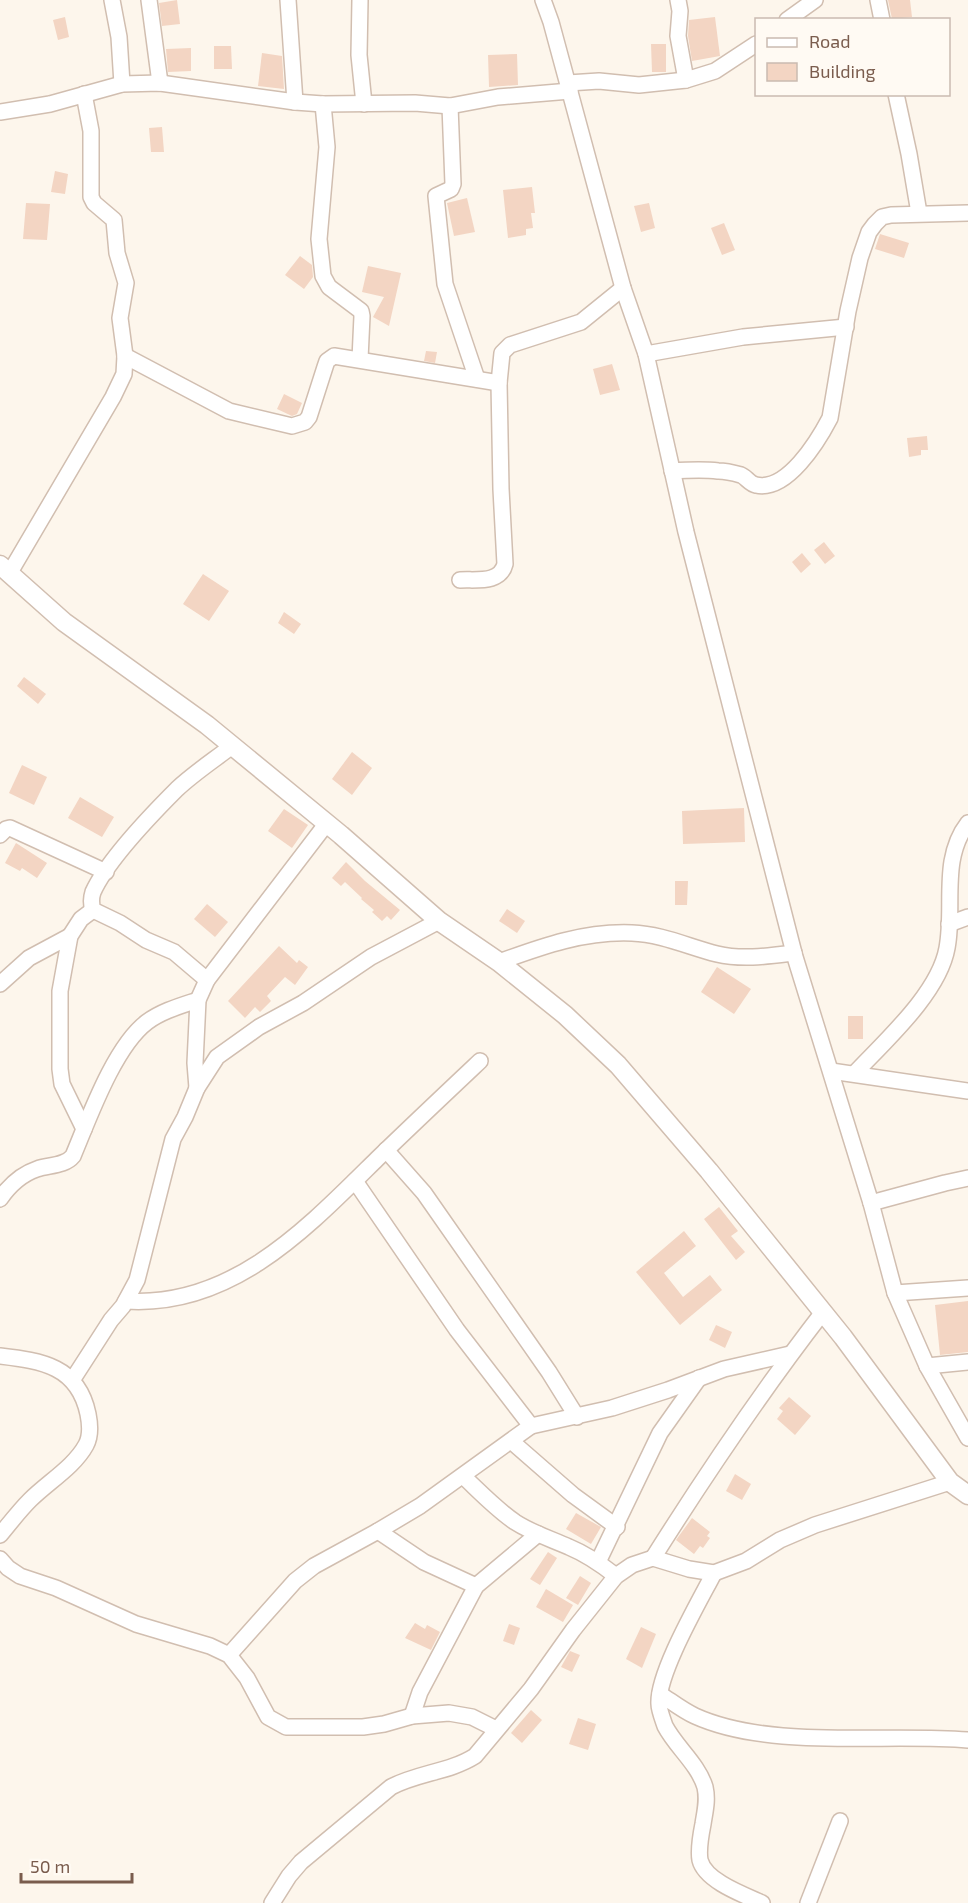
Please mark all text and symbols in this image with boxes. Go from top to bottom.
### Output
legend [755,18,950,96]
text: Road [809,30,850,52]
text: Building [809,60,876,82]
scale bar [21,1846,132,1884]
text: 50 m [30,1855,70,1877]

